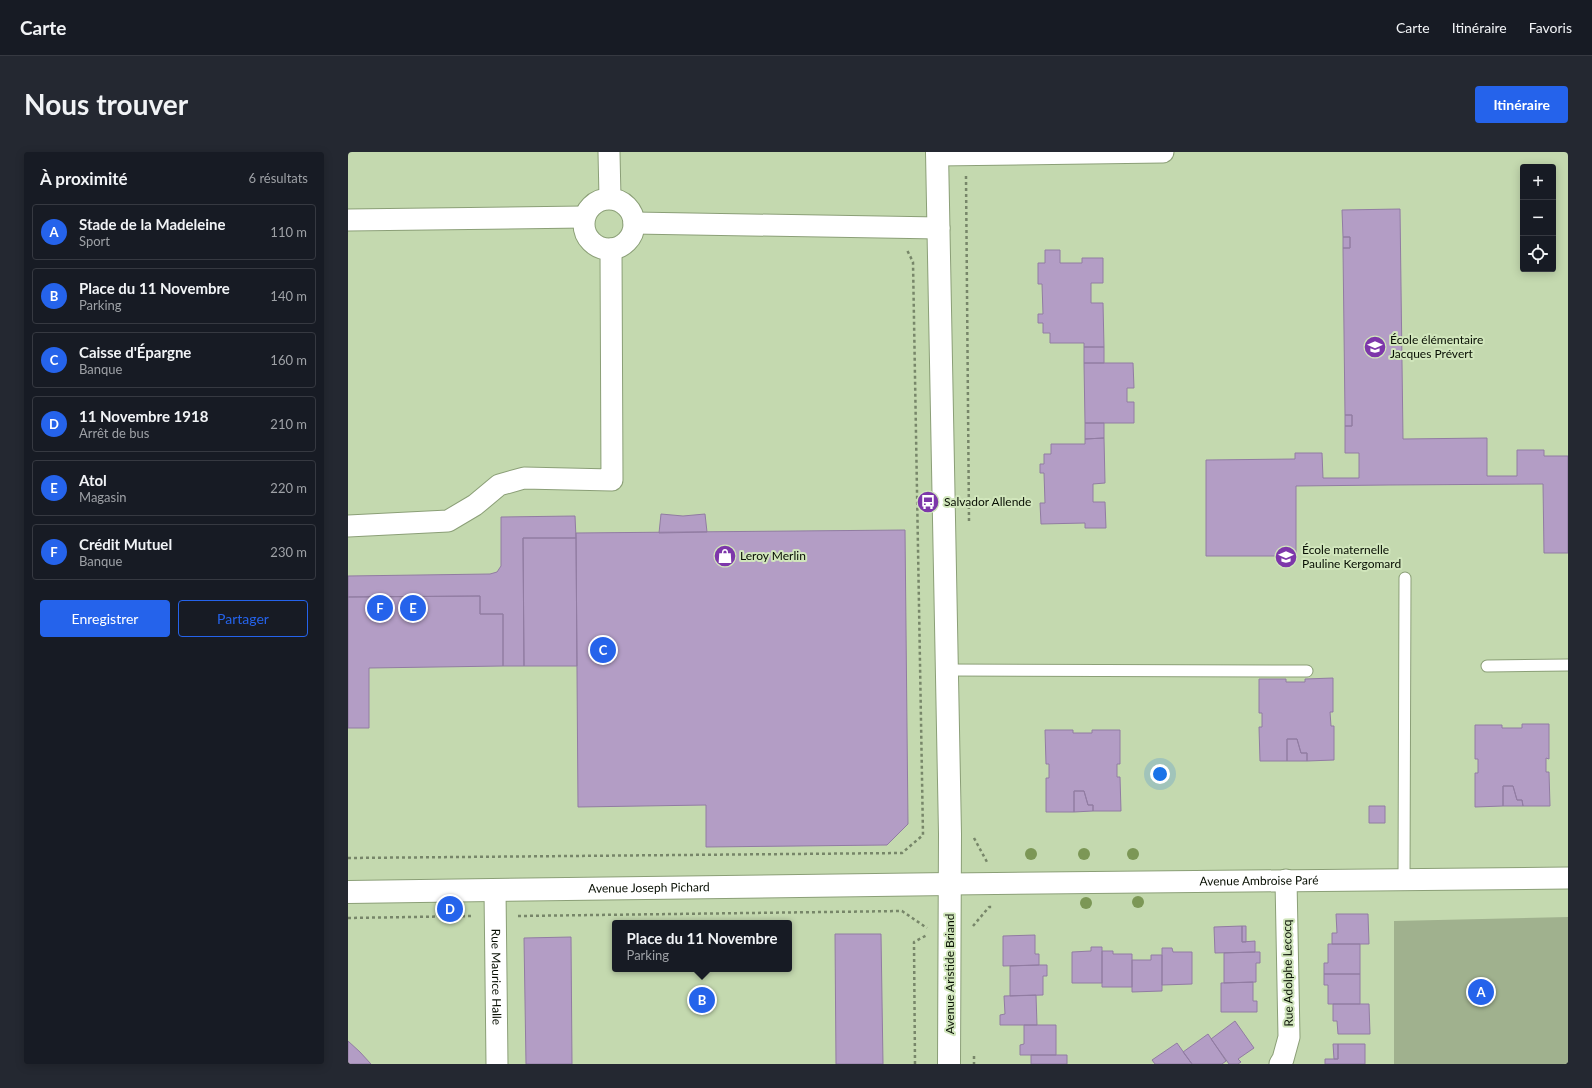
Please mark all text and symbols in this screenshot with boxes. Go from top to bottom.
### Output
text: Carte [20,16,66,39]
text: Carte [1396,19,1430,36]
text: Itinéraire [1452,19,1507,36]
text: Favoris [1529,19,1572,36]
button: Itinéraire [1475,86,1568,123]
text: Nous trouver [24,87,188,121]
map controls [1520,164,1556,272]
button: + [1520,164,1556,200]
text: À proximité [40,168,128,189]
text: 6 résultats [249,170,308,186]
button: − [1520,200,1556,236]
text: Stade de la Madeleine [79,215,226,233]
text: A [49,224,59,240]
text: 110 m [270,224,307,240]
text: Sport [79,233,110,249]
button: locate [1520,236,1556,272]
text: Place du 11 Novembre [79,279,230,297]
text: B [50,288,58,304]
text: 140 m [270,288,307,304]
text: Parking [79,297,122,313]
place label: École élémentaire Jacques Prévert [1390,332,1483,361]
school or university icon: École élémentaire Jacques Prévert [1362,334,1388,360]
text: Caisse d'Épargne [79,343,191,361]
text: C [50,352,58,368]
text: 160 m [270,352,307,368]
text: Banque [79,361,122,377]
text: 11 Novembre 1918 [79,407,208,425]
text: D [49,416,59,432]
text: 210 m [270,416,307,432]
text: Arrêt de bus [79,425,149,441]
text: Atol [79,471,107,489]
text: E [50,480,58,496]
text: 220 m [270,480,307,496]
text: Magasin [79,489,127,505]
bus stop icon: Salvador Allende [915,489,941,515]
place label: Salvador Allende [944,494,1031,509]
text: Crédit Mutuel [79,535,172,553]
place label: École maternelle Pauline Kergomard [1302,542,1401,571]
shop icon: Leroy Merlin [712,543,738,569]
text: F [50,544,58,560]
text: 230 m [270,544,307,560]
school or university icon: École maternelle Pauline Kergomard [1273,544,1299,570]
place label: Leroy Merlin [740,548,806,563]
text: Banque [79,553,122,569]
pin: F [367,593,393,623]
pin: E [400,593,426,623]
button: Enregistrer [40,600,170,637]
button: Partager [178,600,308,637]
pin: C [590,635,616,665]
your location [1150,764,1170,784]
street label: Avenue Ambroise Paré [1199,872,1319,889]
street label: Avenue Joseph Pichard [588,879,710,896]
pin: D [437,894,463,924]
street label: Avenue Aristide Briand [942,914,957,1034]
street label: Rue Adolphe Lecocq [1279,919,1296,1027]
popup [612,920,792,972]
street label: Rue Maurice Halle [488,929,505,1025]
text: Place du 11 Novembre [627,929,777,947]
text: Parking [627,947,669,963]
pin: A [1468,977,1494,1007]
pin: B [689,985,715,1015]

